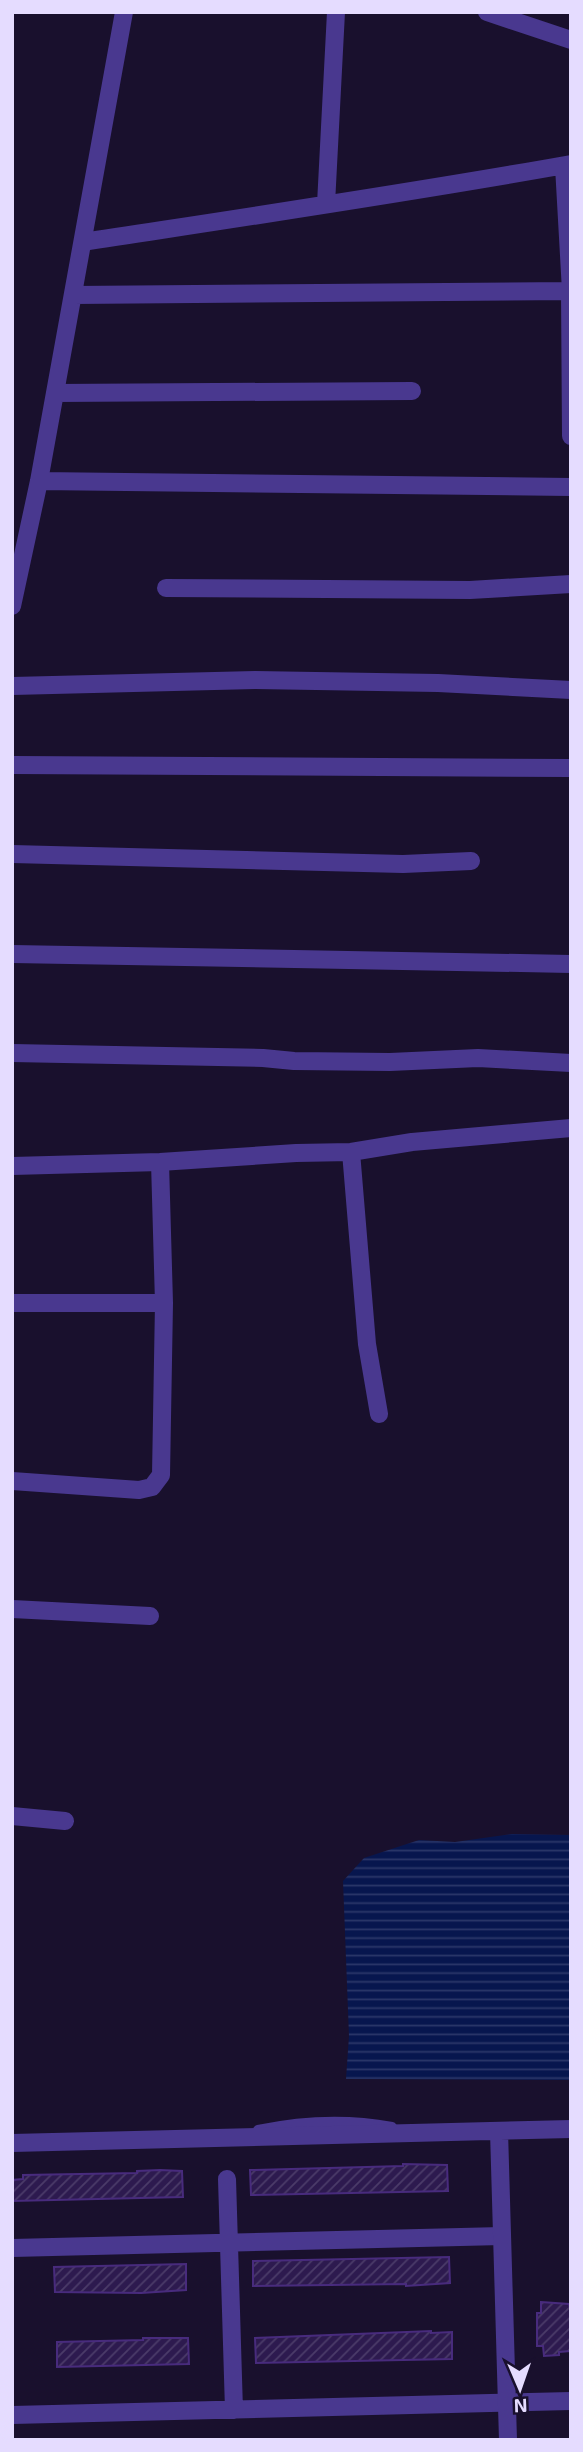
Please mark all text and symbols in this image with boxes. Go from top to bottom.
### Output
north arrow [485,2354,555,2424]
text: N [513,2395,528,2418]

